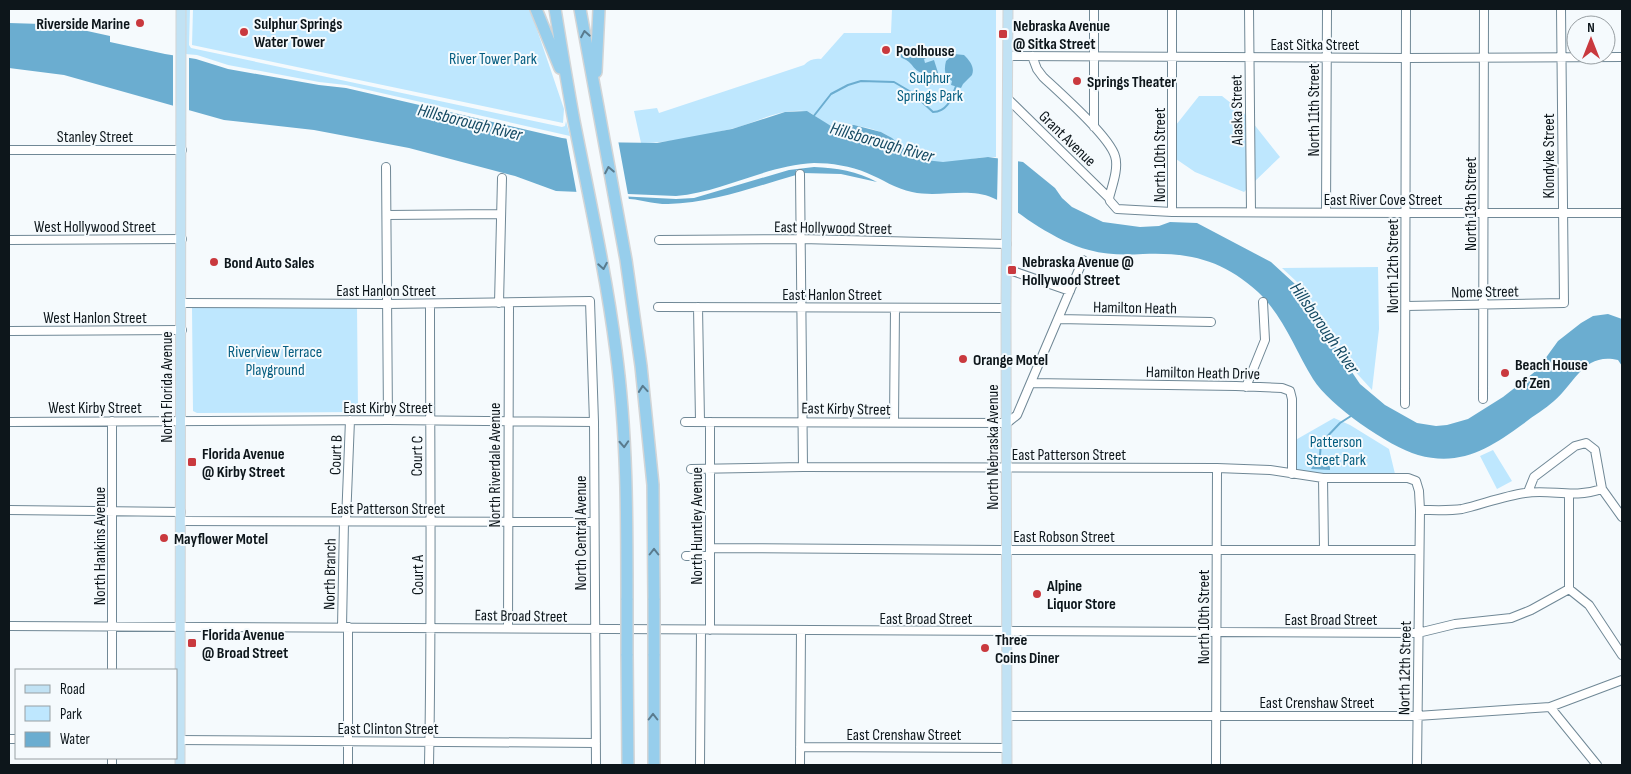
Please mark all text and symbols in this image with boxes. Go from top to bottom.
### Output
place label: Riverside Marine [36,15,130,34]
place label: Sulphur Springs Water Tower [254,15,342,52]
north arrow [1566,15,1616,65]
marker: Riverside Marine [134,17,146,29]
place label: Nebraska Avenue @ Sitka Street [1013,17,1110,54]
text: N [1587,19,1595,36]
marker: Sulphur Springs Water Tower [238,26,250,38]
marker: Nebraska Avenue @ Sitka Street [997,28,1009,40]
one-way arrow [580,30,590,39]
street label: East Sitka Street [1271,36,1360,55]
place label: Poolhouse [896,42,955,61]
marker: Poolhouse [880,44,892,56]
park label: River Tower Park [449,50,537,69]
street label: North 11th Street [1305,63,1324,156]
park label: Sulphur Springs Park [897,69,963,106]
place label: Springs Theater [1087,73,1176,92]
street label: Alaska Street [1227,74,1248,146]
marker: Springs Theater [1071,75,1083,87]
water label: Hillsborough River [415,99,525,146]
street label: Grant Avenue [1034,107,1099,171]
street label: North 10th Street [1151,108,1170,202]
street label: Klondyke Street [1540,113,1559,199]
water label: Hillsborough River [828,118,937,168]
street label: Stanley Street [57,128,133,147]
street label: North 13th Street [1462,157,1481,251]
one-way arrow [604,165,614,174]
street label: East River Cove Street [1324,191,1442,210]
street label: West Hollywood Street [34,218,156,237]
street label: East Hollywood Street [774,218,892,239]
street label: North 12th Street [1384,219,1403,313]
place label: Nebraska Avenue @ Hollywood Street [1022,253,1134,290]
place label: Bond Auto Sales [224,254,314,273]
marker: Bond Auto Sales [208,256,220,268]
one-way arrow [598,261,608,270]
marker: Nebraska Avenue @ Hollywood Street [1006,264,1018,276]
water label: Hillsborough River [1285,278,1364,379]
street label: East Hanlon Street [336,282,436,301]
street label: Nome Street [1451,282,1519,303]
street label: East Hanlon Street [782,286,882,305]
street label: Hamilton Heath [1093,298,1177,319]
street label: West Hanlon Street [43,309,147,328]
street label: North Florida Avenue [158,331,177,443]
park label: Riverview Terrace Playground [228,343,322,380]
place label: Orange Motel [973,351,1048,370]
marker: Orange Motel [957,353,969,365]
place label: Beach House of Zen [1515,356,1588,393]
street label: Hamilton Heath Drive [1146,363,1260,384]
marker: Beach House of Zen [1499,367,1511,379]
street label: North Nebraska Avenue [984,384,1003,510]
one-way arrow [638,385,649,393]
street label: West Kirby Street [48,399,142,418]
street label: East Kirby Street [343,399,433,418]
street label: East Kirby Street [801,399,891,420]
street label: North Riverdale Avenue [486,403,505,527]
park label: Patterson Street Park [1306,433,1366,470]
street label: Court B [326,435,347,476]
street label: Court C [408,435,427,477]
one-way arrow [618,440,629,448]
place label: Florida Avenue @ Kirby Street [202,445,285,482]
street label: East Patterson Street [1012,446,1126,465]
marker: Florida Avenue @ Kirby Street [186,456,198,468]
street label: North Huntley Avenue [688,467,707,585]
street label: North Central Avenue [572,476,591,590]
street label: North Hankins Avenue [91,487,110,605]
street label: East Patterson Street [331,500,445,519]
street label: East Robson Street [1013,528,1115,547]
place label: Mayflower Motel [174,530,268,549]
marker: Mayflower Motel [158,532,170,544]
street label: North Branch [320,538,341,610]
one-way arrow [649,547,659,555]
street label: Court A [409,555,428,595]
street label: North 10th Street [1195,570,1214,664]
place label: Alpine Liquor Store [1046,577,1116,614]
marker: Alpine Liquor Store [1031,588,1043,600]
street label: East Broad Street [474,606,568,627]
street label: East Broad Street [880,610,973,629]
street label: East Broad Street [1285,611,1378,630]
street label: North 12th Street [1395,621,1416,715]
place label: Florida Avenue @ Broad Street [202,626,288,663]
place label: Three Coins Diner [995,631,1060,668]
marker: Florida Avenue @ Broad Street [186,637,198,649]
marker: Three Coins Diner [979,642,991,654]
legend [15,669,178,759]
text: Road [60,680,85,699]
street label: East Crenshaw Street [1260,694,1375,713]
text: Park [60,705,82,724]
one-way arrow [648,712,659,720]
street label: East Clinton Street [337,720,439,739]
street label: East Crenshaw Street [847,726,962,745]
text: Water [60,730,91,749]

